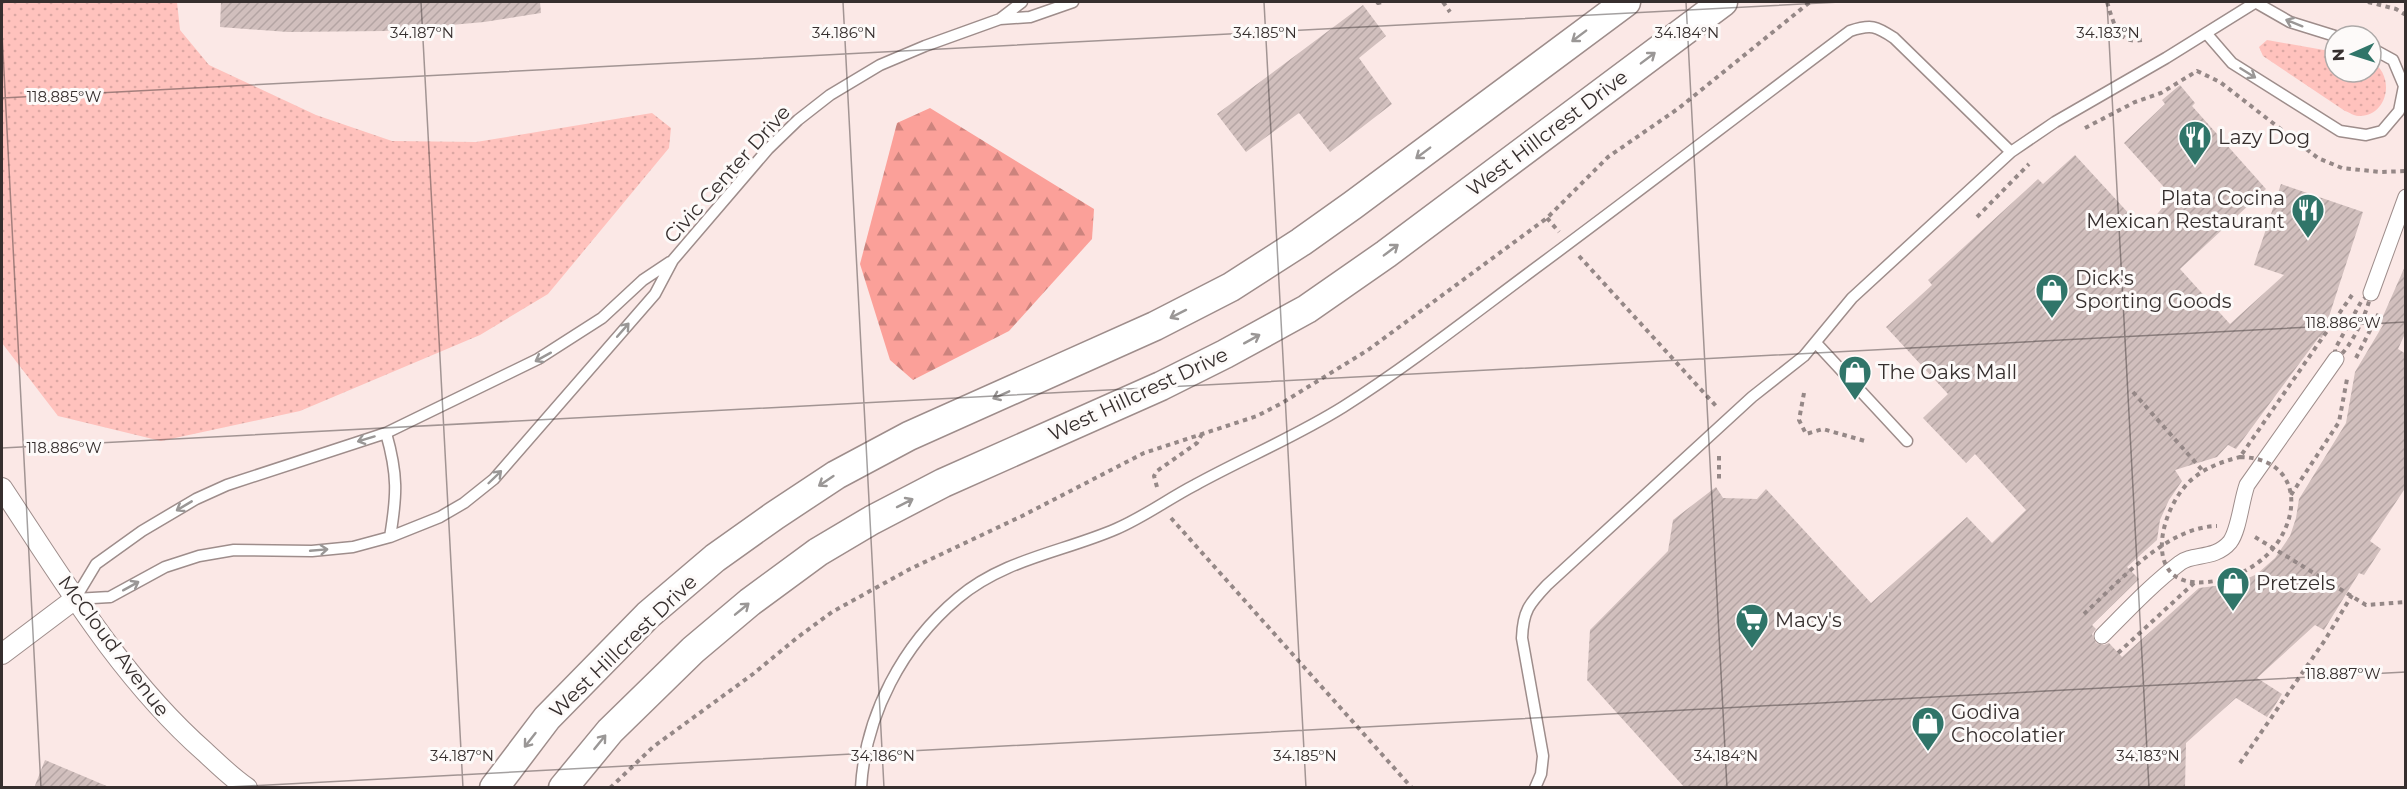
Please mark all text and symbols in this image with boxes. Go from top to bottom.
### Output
one-way arrow [2285,17,2303,28]
text: 34.187°N [390,23,454,42]
text: 34.186°N [812,23,876,42]
text: 34.185°N [1233,23,1297,42]
text: 34.184°N [1655,23,1719,42]
text: 34.183°N [2076,23,2140,42]
north arrow [2323,24,2383,84]
one-way arrow [1572,30,1588,43]
text: N [2329,48,2348,62]
one-way arrow [1639,52,1655,64]
street label: West Hillcrest Drive [1462,65,1632,201]
one-way arrow [2239,68,2256,80]
text: 118.885°W [27,87,102,106]
street label: Civic Center Drive [659,100,795,248]
restaurant icon: Lazy Dog [2177,119,2213,166]
place label: Lazy Dog [2218,125,2310,149]
one-way arrow [1415,147,1431,159]
place label: Plata Cocina Mexican Restaurant [2086,186,2285,233]
restaurant icon: Plata Cocina Mexican Restaurant [2290,192,2326,239]
one-way arrow [1382,244,1398,256]
place label: Dick's Sporting Goods [2075,266,2232,313]
shop icon: Dick's Sporting Goods [2034,272,2070,319]
one-way arrow [1170,309,1188,321]
text: 118.886°W [2305,313,2381,332]
one-way arrow [616,323,630,339]
one-way arrow [1243,333,1260,345]
street label: West Hillcrest Drive [1044,342,1232,446]
one-way arrow [534,352,552,363]
shop icon: The Oaks Mall [1837,354,1873,401]
place label: The Oaks Mall [1878,360,2017,384]
one-way arrow [992,390,1010,401]
one-way arrow [357,435,376,446]
text: 118.886°W [26,438,102,457]
one-way arrow [487,470,502,484]
one-way arrow [818,475,835,487]
one-way arrow [896,496,914,508]
one-way arrow [176,501,193,513]
one-way arrow [308,544,328,555]
shop icon: Pretzels [2215,565,2251,612]
street label: West Hillcrest Drive [544,570,702,722]
street label: McCloud Avenue [53,571,175,721]
place label: Pretzels [2256,571,2335,595]
one-way arrow [121,580,139,591]
one-way arrow [734,602,749,616]
supermarket icon: Macy's [1734,602,1770,649]
place label: Macy's [1775,608,1842,632]
text: 118.887°W [2305,664,2381,683]
place label: Godiva Chocolatier [1951,700,2066,747]
shop icon: Godiva Chocolatier [1910,705,1946,752]
one-way arrow [524,732,537,748]
one-way arrow [594,734,607,750]
text: 34.187°N [430,746,494,765]
text: 34.186°N [851,746,915,765]
text: 34.185°N [1273,746,1337,765]
text: 34.184°N [1694,746,1758,765]
text: 34.183°N [2116,746,2180,765]

